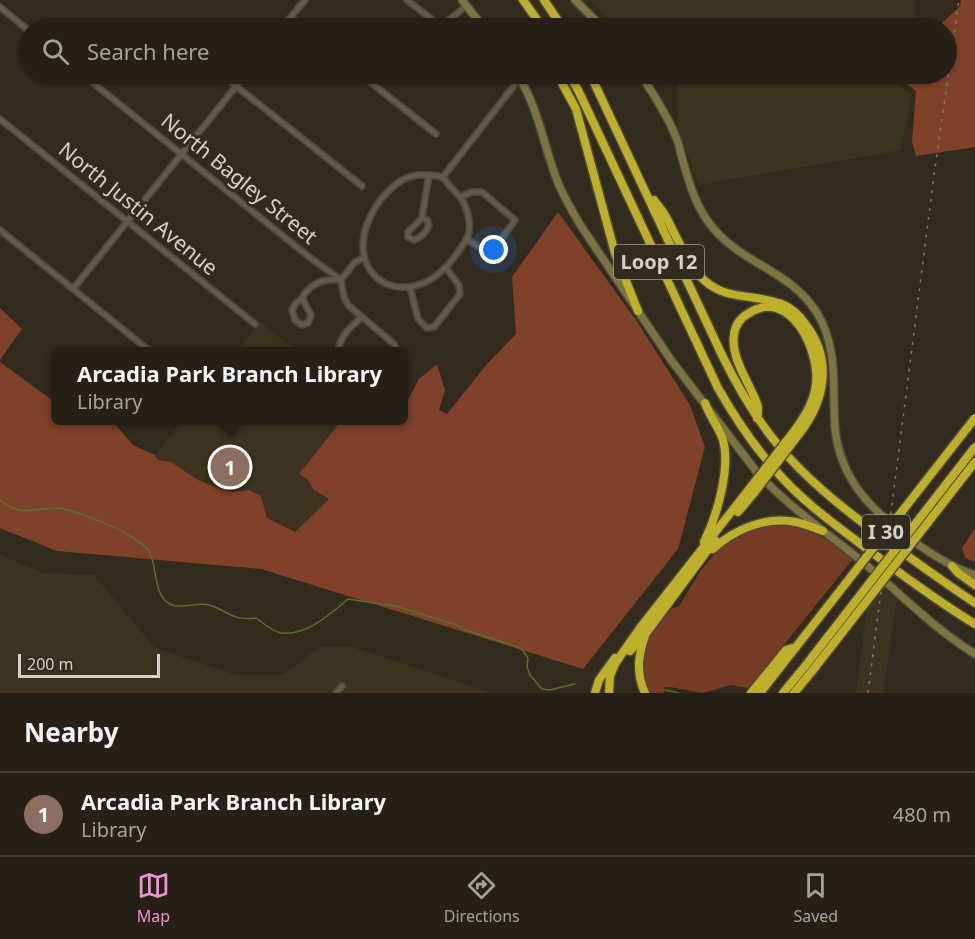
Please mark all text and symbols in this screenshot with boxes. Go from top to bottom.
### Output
search box [18,18,957,84]
icon: search [39,35,72,68]
text: Search here [87,36,209,66]
street label: North Bagley Street [156,107,324,250]
street label: North Justin Avenue [53,135,224,281]
your location [479,235,508,264]
road number: Loop 12 [614,245,704,279]
popup [51,347,408,425]
text: Arcadia Park Branch Library [77,358,382,388]
text: Library [77,388,142,415]
pin: 1 [210,444,250,490]
road number: I 30 [862,515,910,549]
scale bar [18,651,160,678]
text: 200 m [27,653,74,675]
text: Nearby [24,714,119,750]
text: Arcadia Park Branch Library [81,786,386,816]
text: 1 [38,801,49,828]
text: 480 m [893,801,951,828]
text: Library [81,816,146,843]
tab: Map [137,869,170,927]
tab: Directions [444,869,520,927]
tab: Saved [793,869,838,927]

